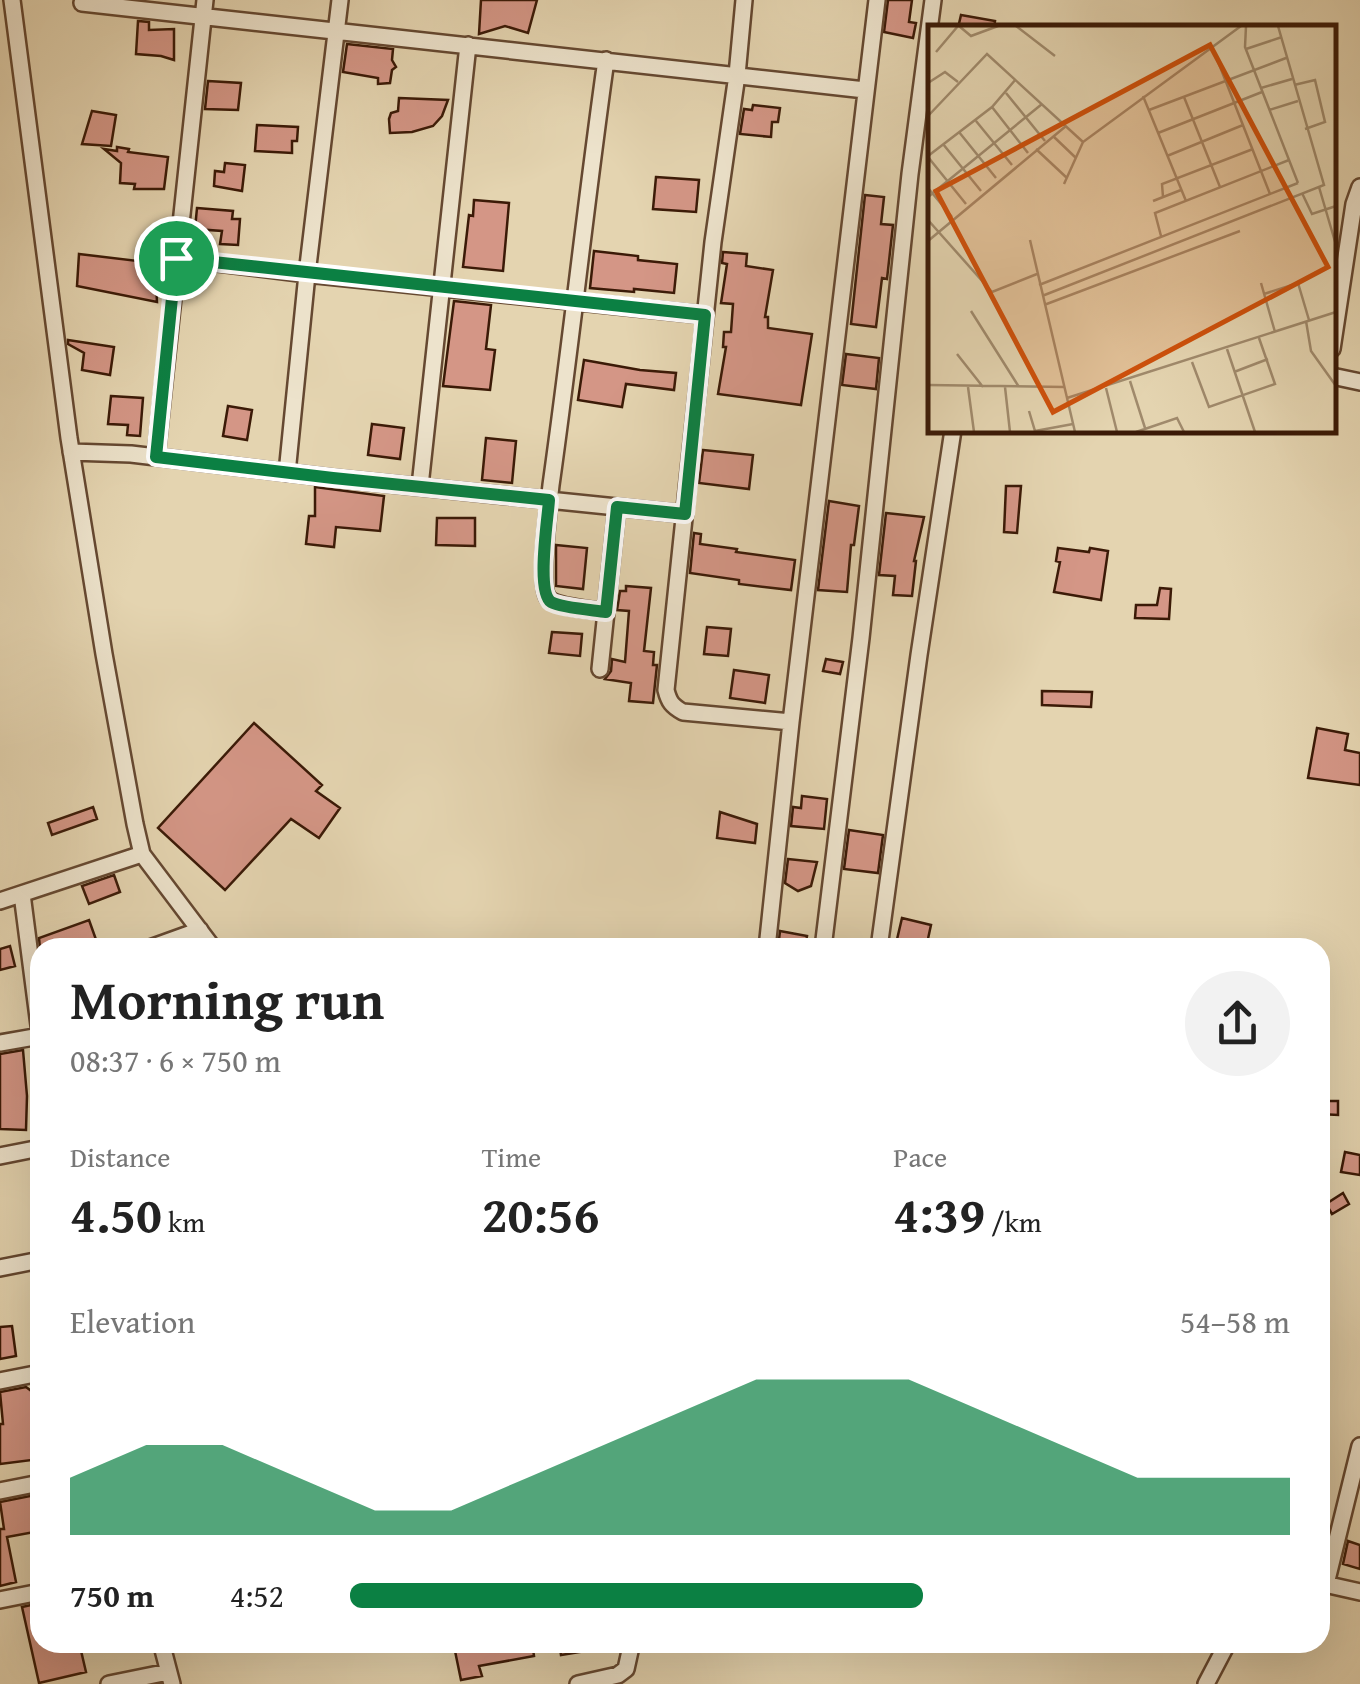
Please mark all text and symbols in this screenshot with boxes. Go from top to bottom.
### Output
inset map [928,25,1335,432]
pin [134,216,219,301]
icon: arrive [149,231,204,286]
text: Morning run [70,959,384,1039]
button: share [1185,971,1290,1076]
text: 08:37 · 6 × 750 m [70,1037,281,1084]
text: Distance [70,1136,170,1177]
text: Time [482,1136,541,1177]
text: Pace [893,1136,947,1177]
text: 4.50 [70,1177,162,1250]
text: 20:56 [482,1177,599,1250]
text: 4:39 [893,1177,985,1250]
text: km [162,1201,205,1242]
text: /km [985,1201,1042,1242]
text: Elevation [70,1298,195,1345]
text: 54–58 m [1180,1298,1290,1345]
text: 750 m [70,1572,154,1619]
text: 4:52 [230,1572,284,1619]

